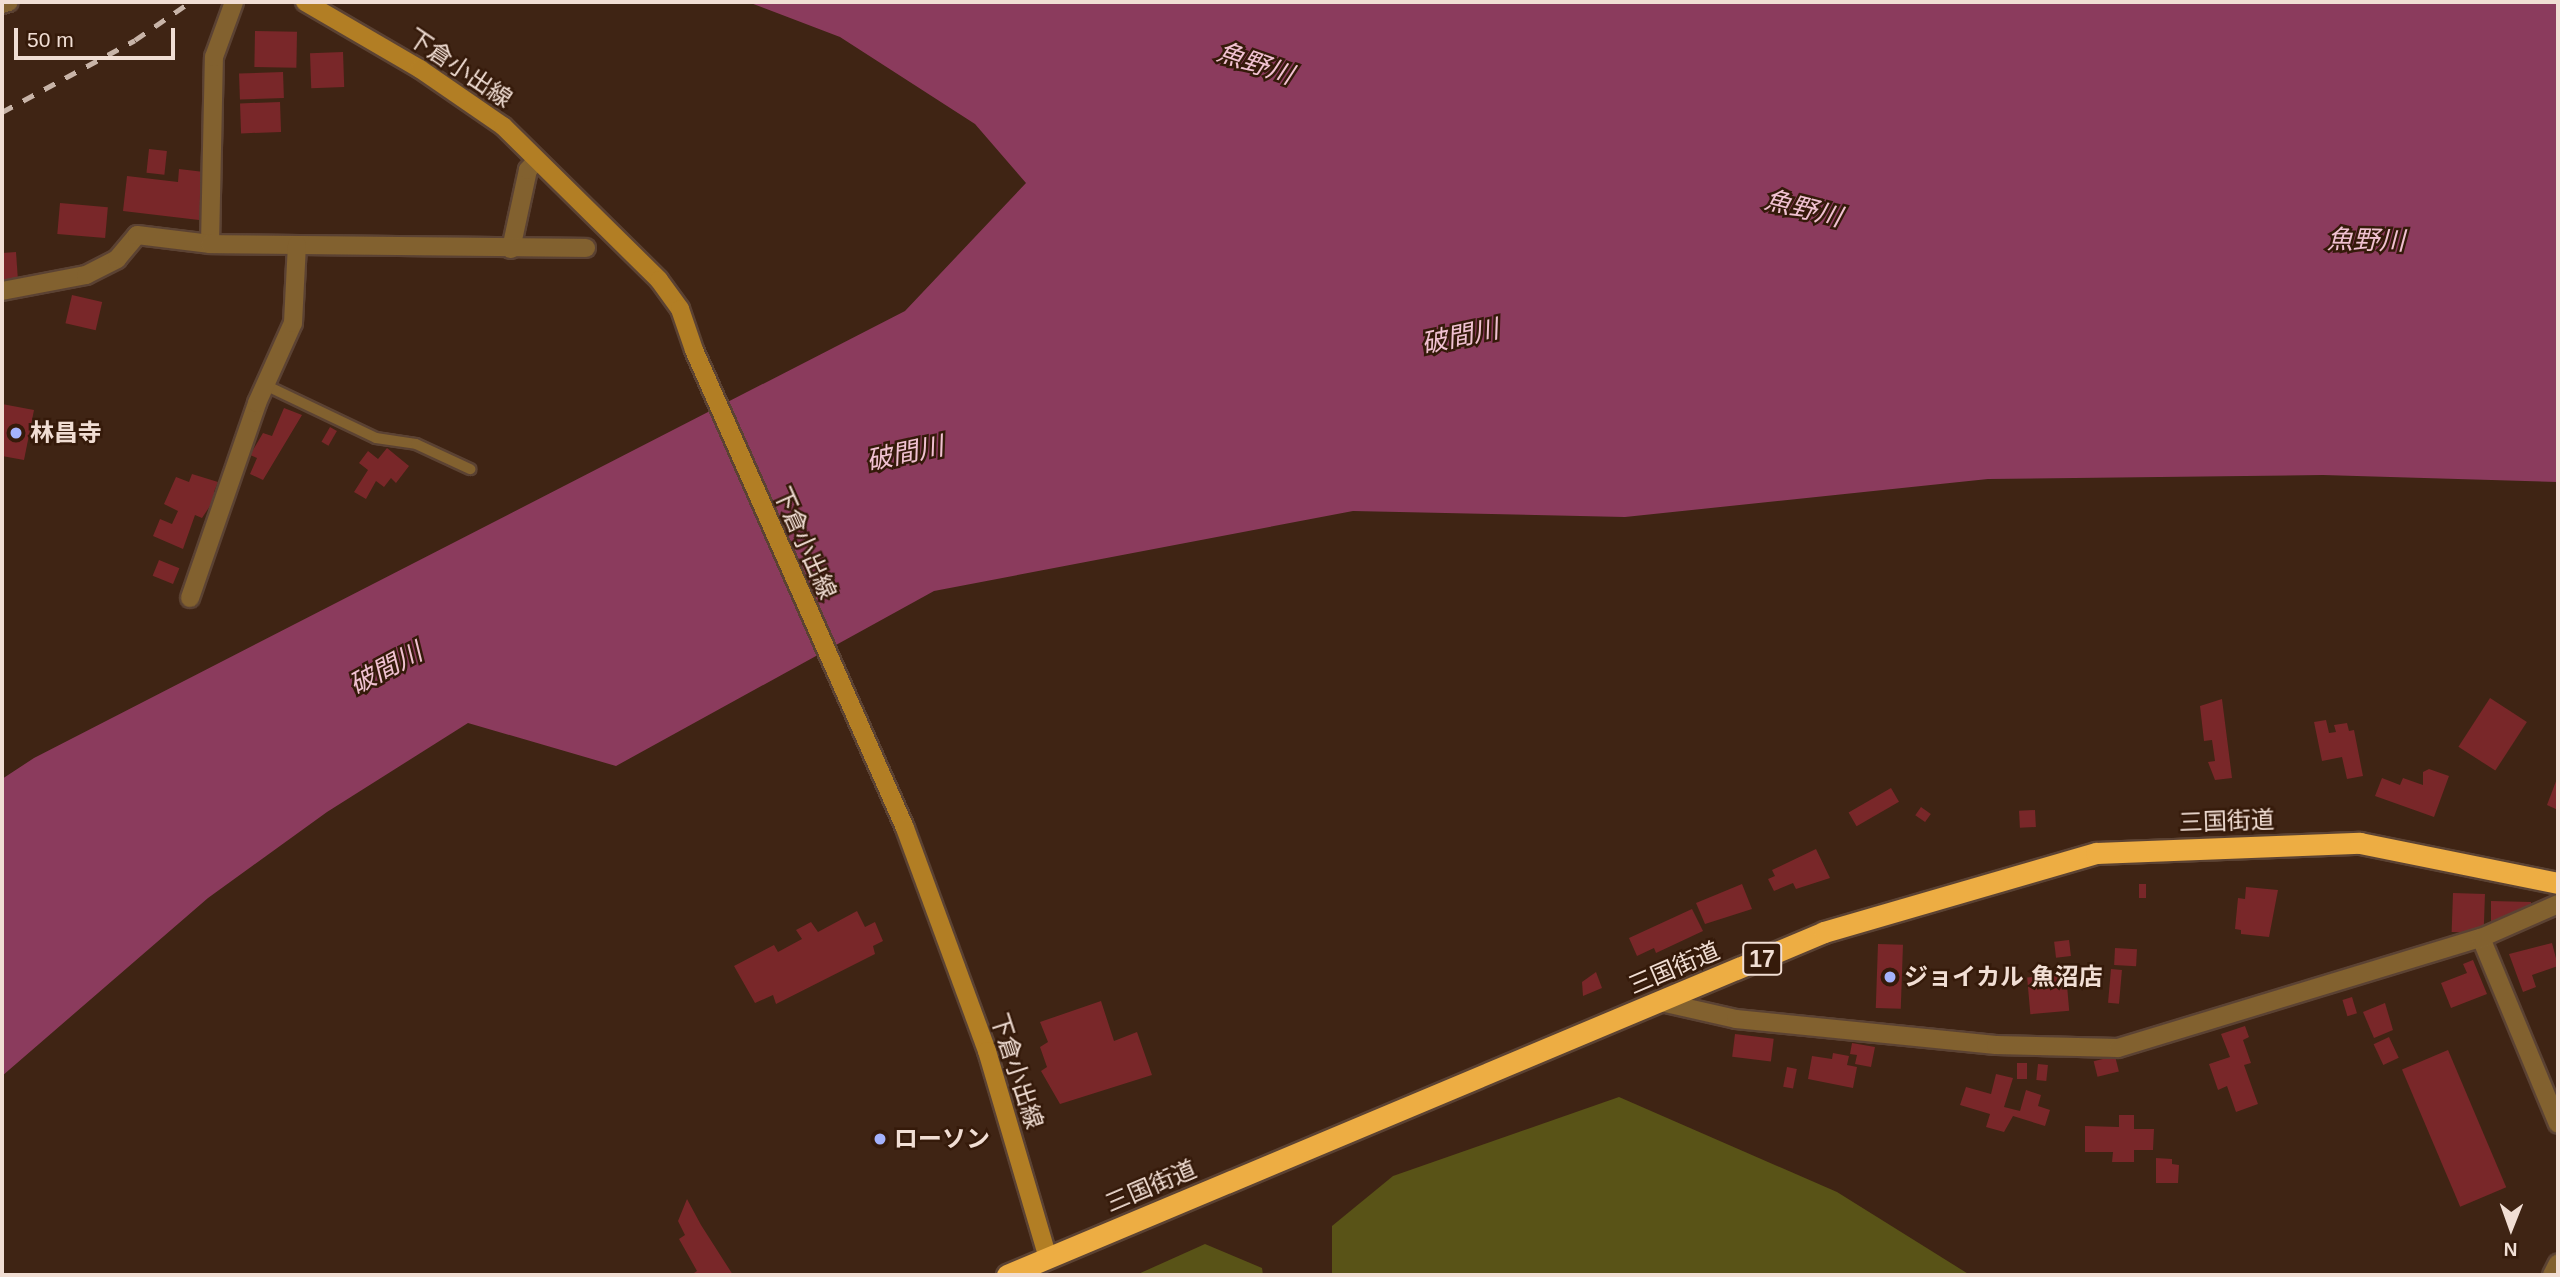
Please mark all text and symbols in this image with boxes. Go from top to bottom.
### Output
scale bar [18,14,178,58]
street label: 下倉小出線 [402,23,518,113]
text: 50 m [27,28,74,51]
water label: 魚野川 [1213,37,1297,91]
water label: 魚野川 [1761,184,1845,234]
water label: 魚野川 [2327,225,2405,257]
water label: 破間川 [1419,314,1501,360]
place label: 林昌寺 [30,419,102,447]
marker: 林昌寺 [8,425,24,441]
water label: 破間川 [864,431,946,477]
street label: 下倉小出線 [767,482,843,604]
water label: 破間川 [344,637,428,701]
street label: 三国街道 [2179,805,2275,837]
street label: 三国街道 [1624,936,1724,1000]
road number: 17 [1741,940,1783,978]
place label: ジョイカル 魚沼店 [1904,963,2103,991]
marker: ジョイカル 魚沼店 [1882,969,1898,985]
street label: 下倉小出線 [985,1009,1049,1133]
place label: ローソン [894,1125,990,1153]
marker: ローソン [872,1131,888,1147]
street label: 三国街道 [1101,1154,1201,1218]
north arrow [2476,1193,2546,1263]
text: N [2504,1239,2518,1260]

